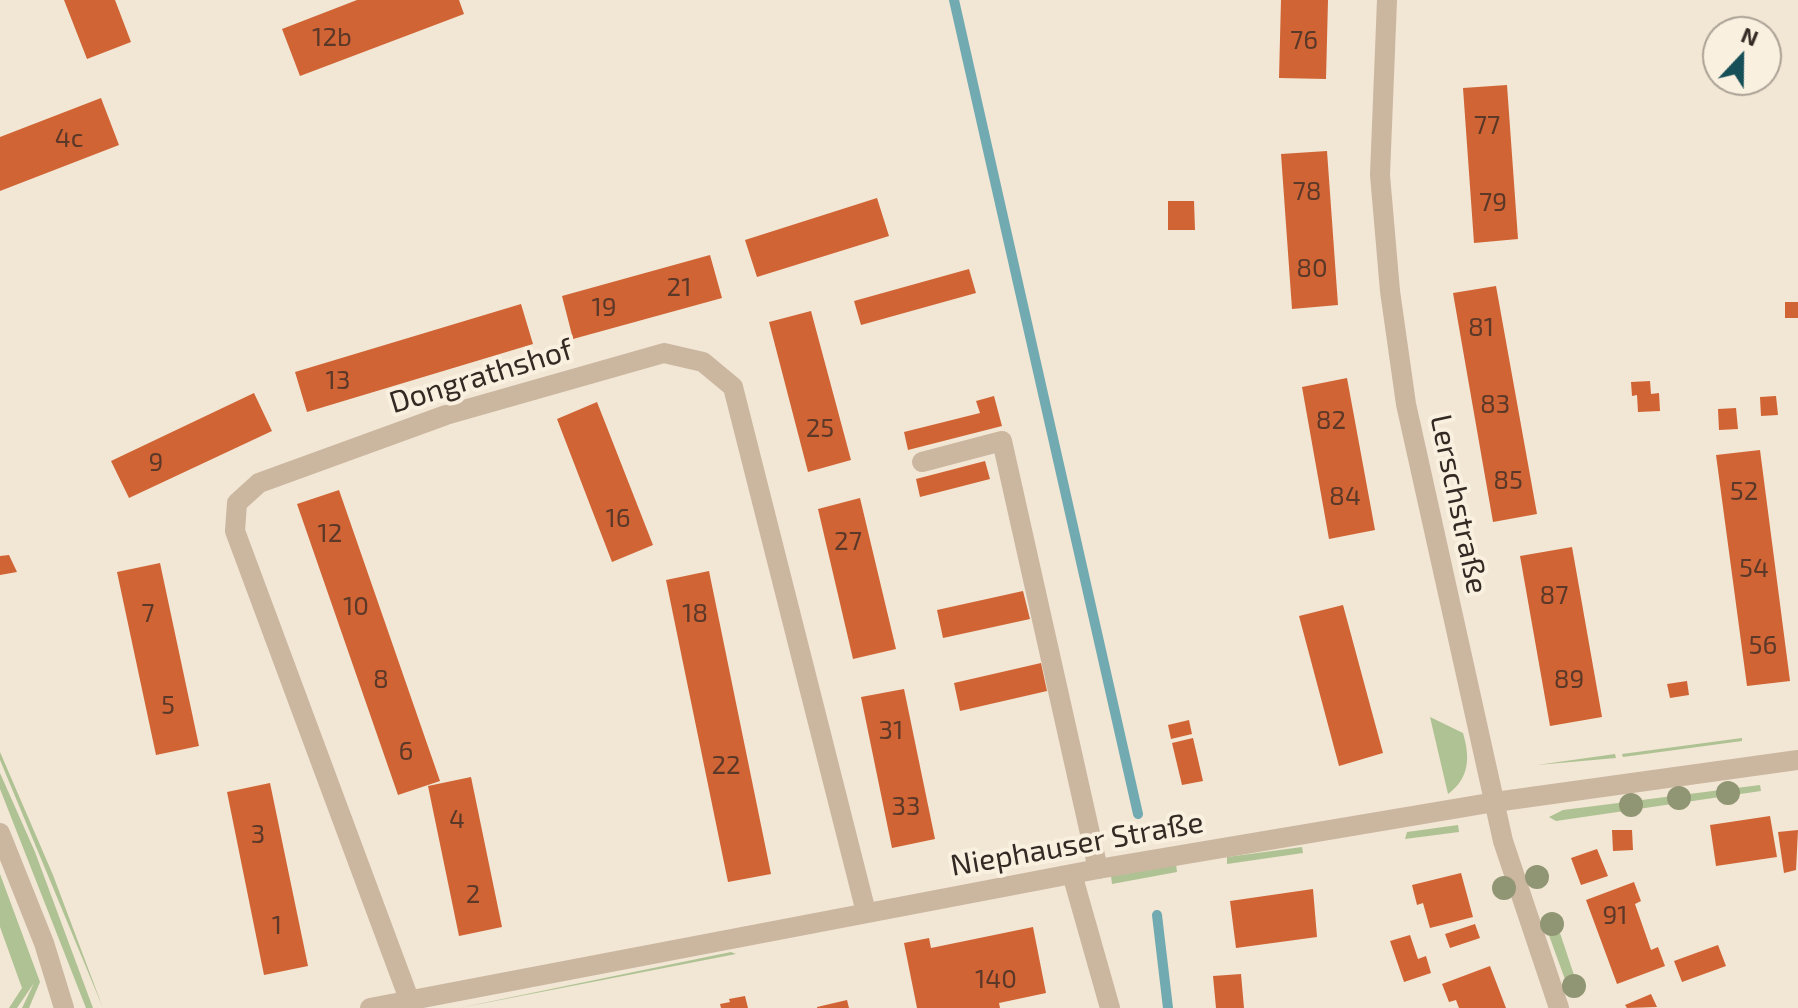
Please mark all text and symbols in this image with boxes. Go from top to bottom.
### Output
north arrow [1702,16,1782,96]
house number: 12b [312,21,352,53]
text: N [1738,21,1762,51]
house number: 76 [1290,24,1318,56]
house number: 77 [1474,109,1500,141]
house number: 4c [55,122,83,154]
house number: 78 [1292,175,1322,207]
house number: 79 [1479,186,1507,218]
house number: 80 [1296,252,1328,284]
house number: 21 [667,271,691,303]
house number: 19 [591,291,617,323]
house number: 81 [1468,311,1494,343]
street label: Dongrathshof [385,331,577,421]
house number: 13 [326,364,350,396]
house number: 83 [1480,388,1510,420]
house number: 82 [1316,404,1346,436]
street label: Lerschstraße [1422,411,1496,597]
house number: 25 [806,412,834,444]
house number: 9 [149,446,163,478]
house number: 85 [1493,464,1523,496]
house number: 52 [1730,475,1758,507]
house number: 84 [1329,480,1361,512]
house number: 16 [605,502,631,534]
house number: 12 [318,517,342,549]
house number: 27 [834,525,862,557]
house number: 54 [1739,552,1769,584]
house number: 87 [1539,579,1569,611]
house number: 10 [343,590,369,622]
house number: 7 [141,597,155,629]
house number: 18 [682,597,708,629]
house number: 56 [1749,629,1777,661]
house number: 8 [373,663,389,695]
house number: 89 [1554,663,1584,695]
house number: 5 [161,689,175,721]
house number: 31 [879,714,903,746]
house number: 6 [399,735,413,767]
house number: 22 [711,749,741,781]
house number: 33 [892,790,920,822]
house number: 4 [449,803,465,835]
street label: Niephauser Straße [948,804,1206,884]
house number: 3 [251,818,265,850]
house number: 2 [466,878,480,910]
house number: 91 [1602,899,1628,931]
house number: 1 [272,909,282,941]
house number: 140 [975,963,1017,995]

